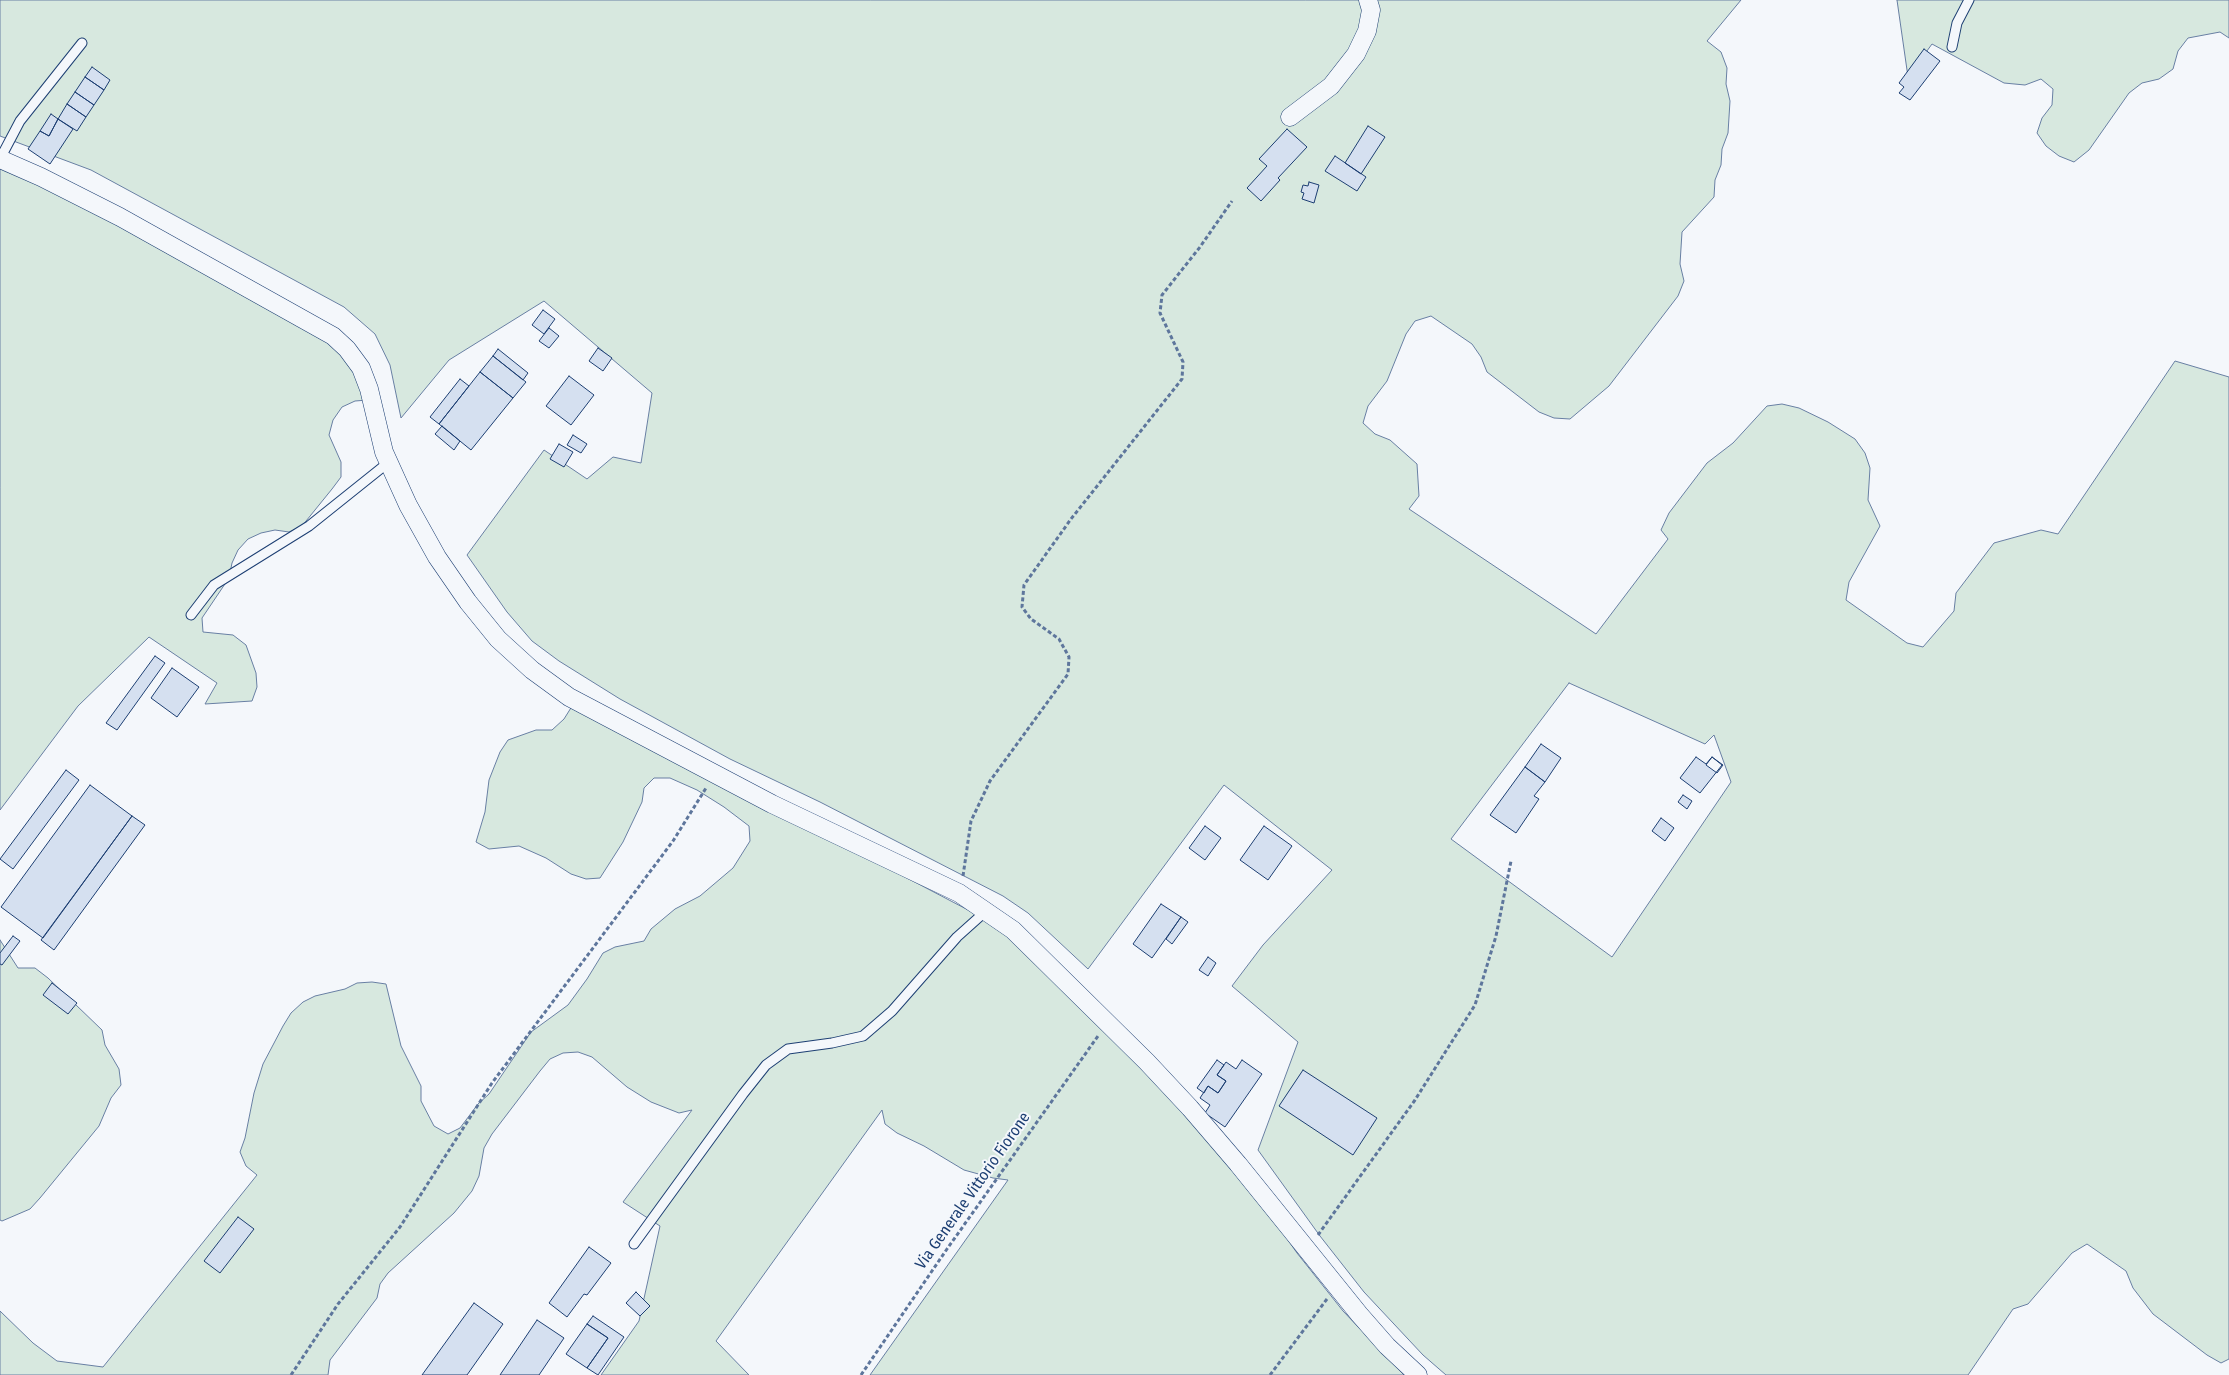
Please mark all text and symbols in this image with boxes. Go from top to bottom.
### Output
street label: Via Generale Vittorio Fiorone [911,1109,1035,1273]

